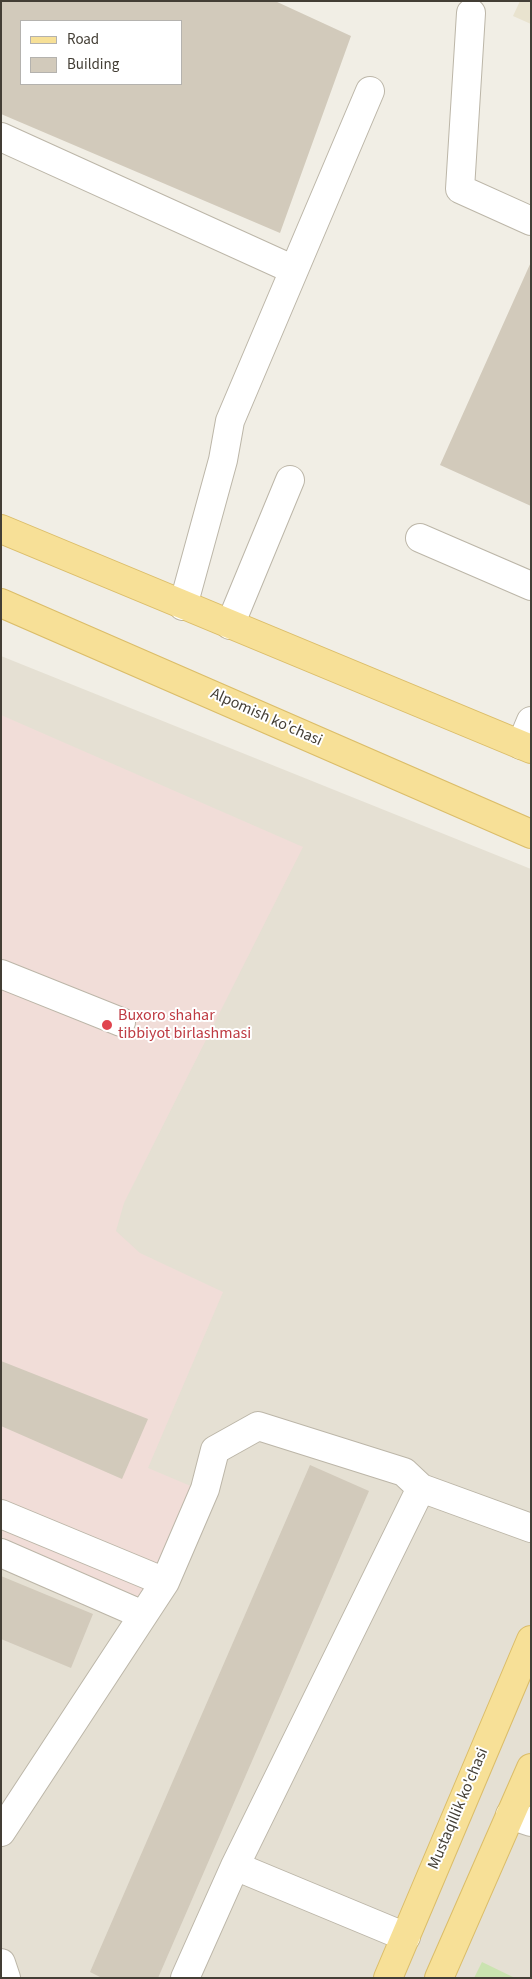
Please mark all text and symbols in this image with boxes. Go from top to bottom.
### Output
legend [20,20,182,85]
text: Road [67,29,99,50]
text: Building [67,54,119,75]
street label: Alpomish ko'chasi [207,685,325,751]
place label: Buxoro shahar tibbiyot birlashmasi [118,1006,251,1044]
marker: Buxoro shahar tibbiyot birlashmasi [100,1018,114,1032]
street label: Mustaqillik ko'chasi [425,1745,493,1873]

